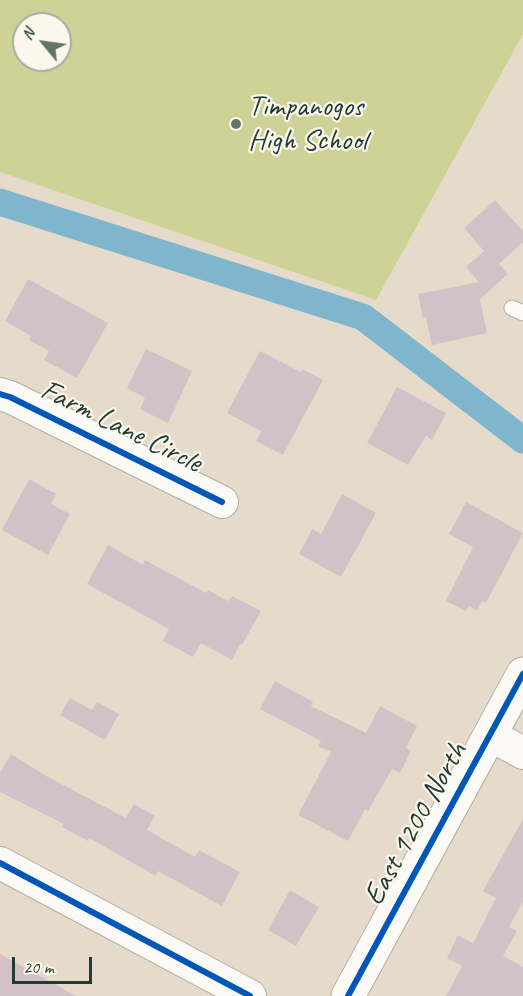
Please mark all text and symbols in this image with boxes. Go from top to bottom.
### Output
north arrow [12,12,72,72]
text: N [17,25,39,43]
place label: Timpanogos High School [248,89,367,160]
marker: Timpanogos High School [229,117,243,131]
street label: Farm Lane Circle [35,373,207,481]
street label: East 1200 North [356,736,476,912]
scale bar [15,945,94,983]
text: 20 m [23,956,54,978]

